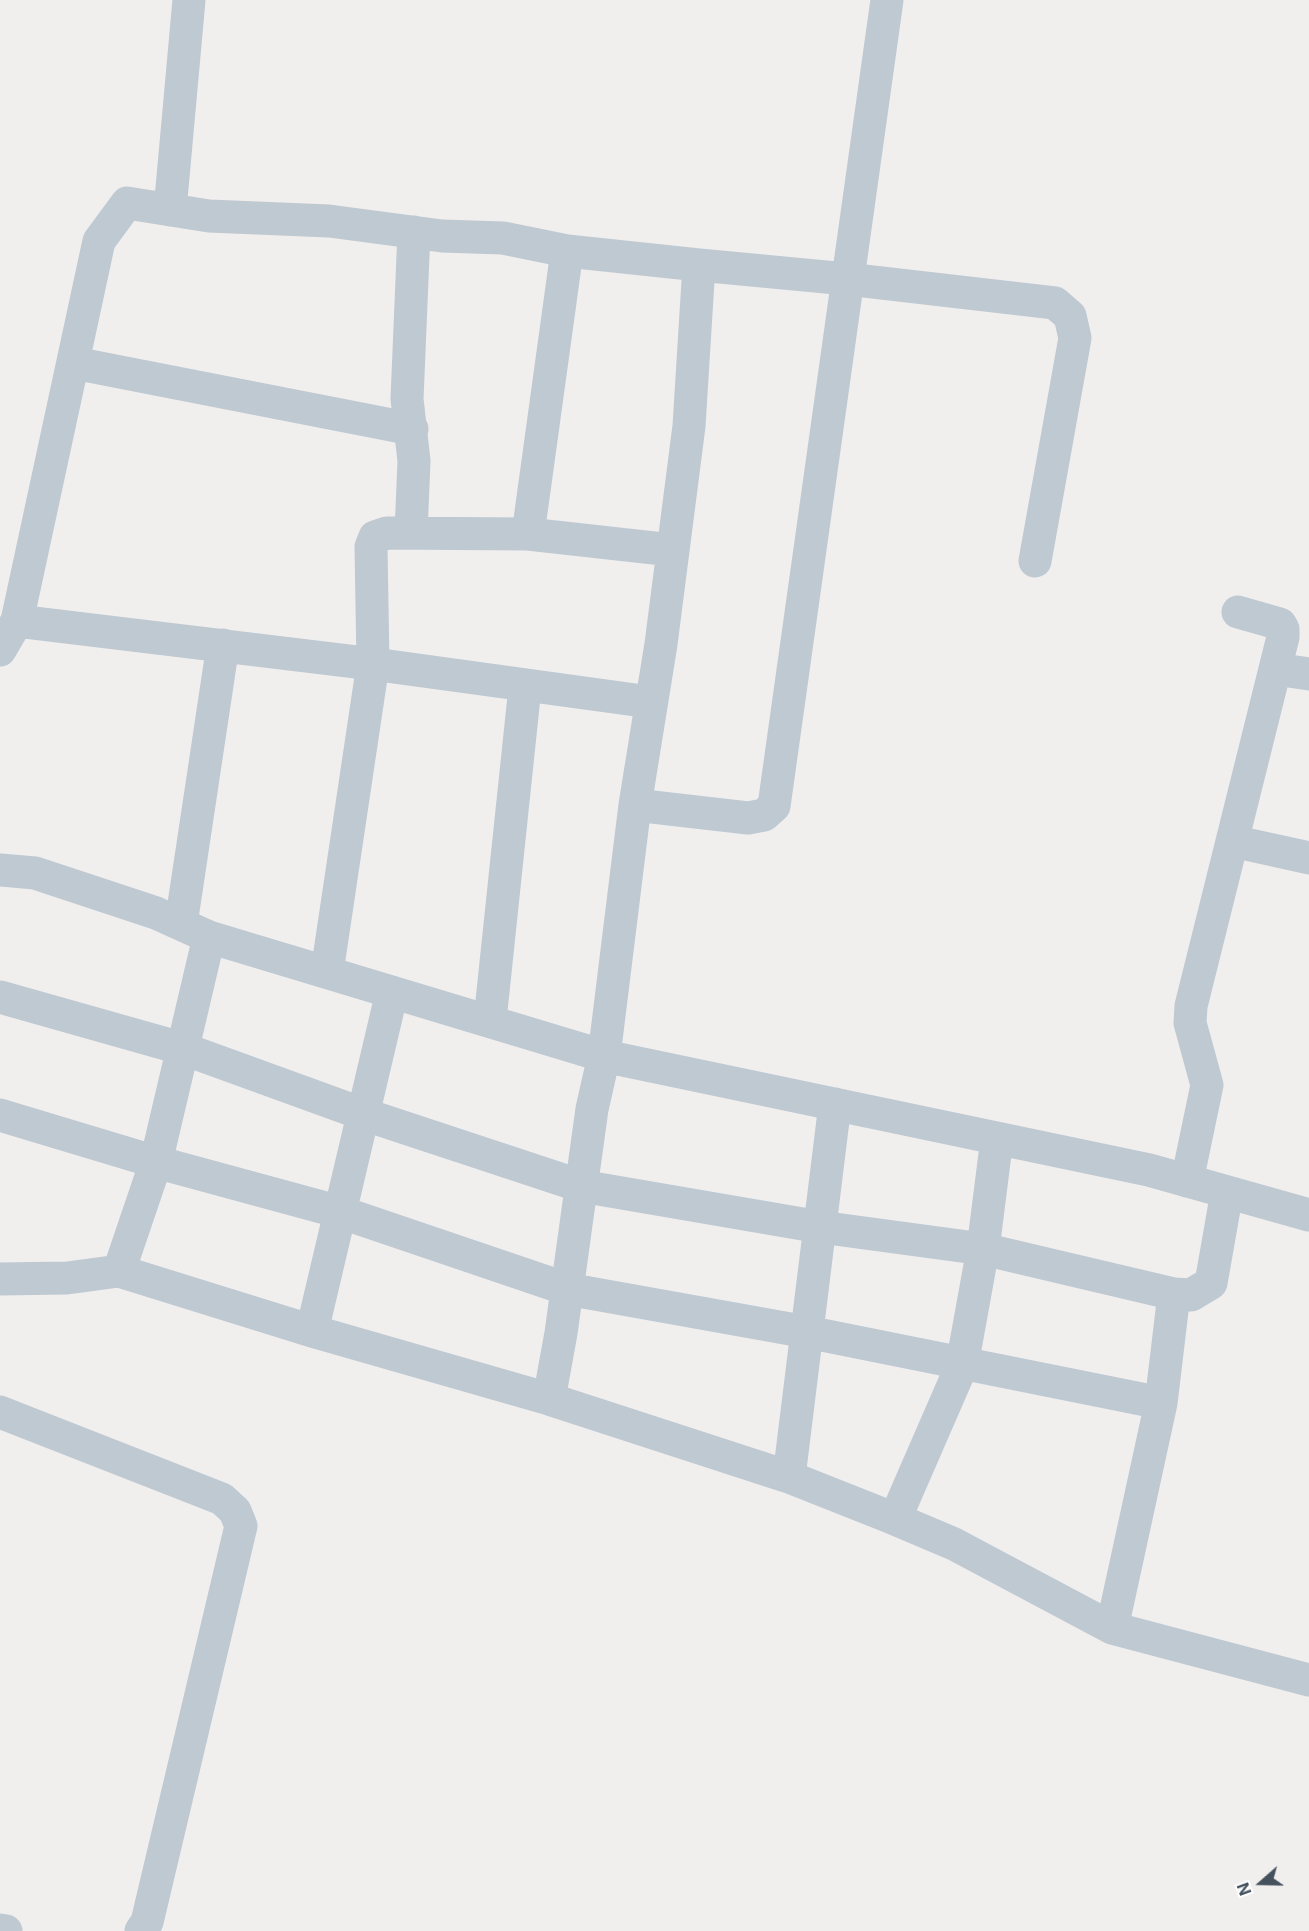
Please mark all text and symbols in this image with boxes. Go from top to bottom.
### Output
north arrow [1231,1853,1291,1913]
text: N [1233,1880,1256,1898]

